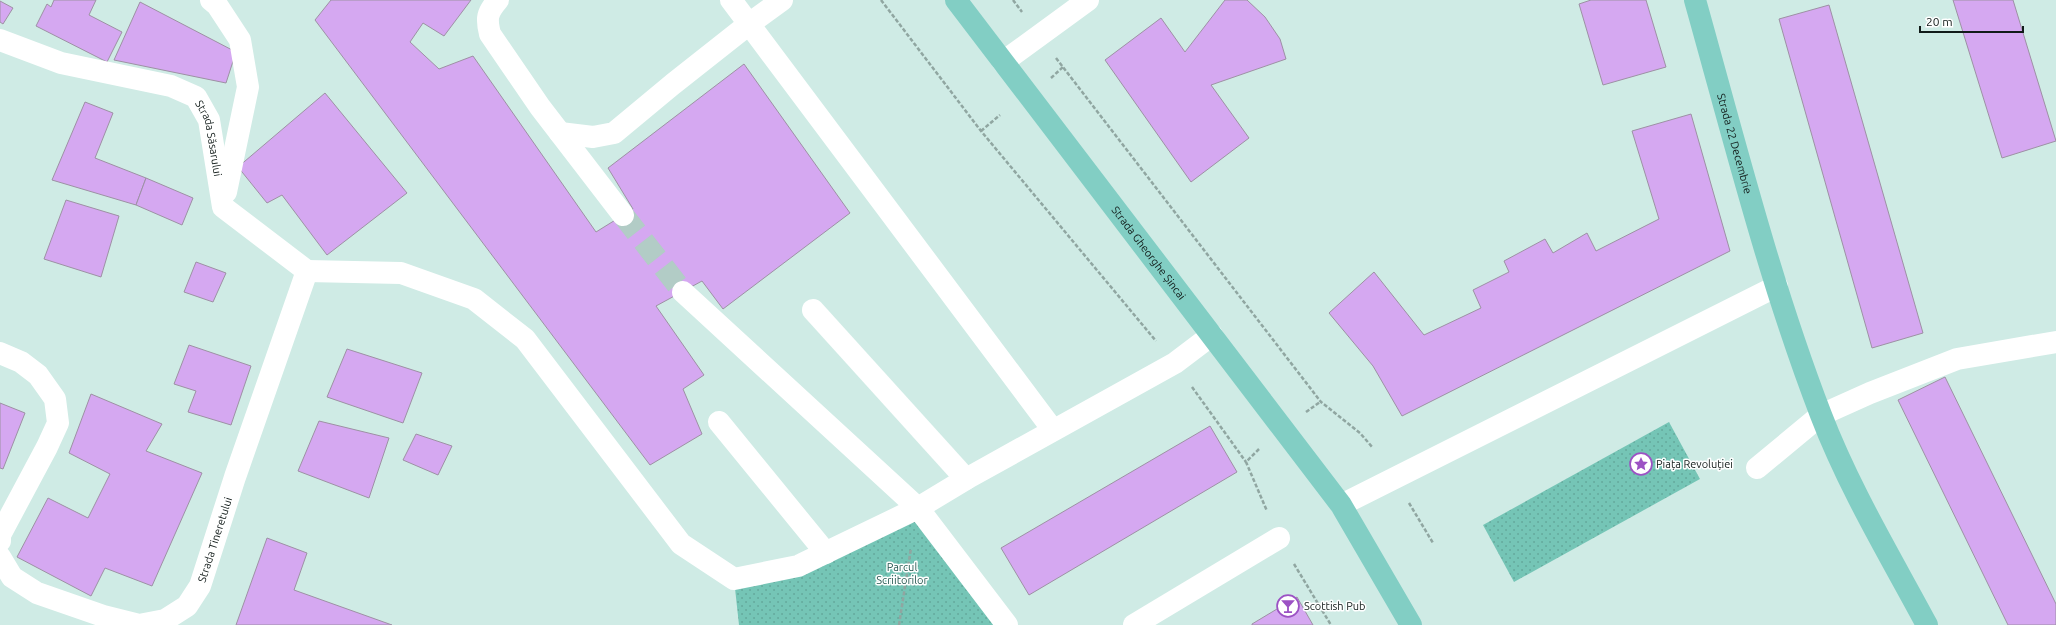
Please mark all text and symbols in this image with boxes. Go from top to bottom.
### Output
scale bar [1920,8,2023,34]
text: 20 m [1926,15,1953,28]
street label: Strada 22 Decembrie [1715,92,1754,195]
street label: Strada Săsarului [193,98,224,177]
street label: Strada Gheorghe Șincai [1109,204,1188,302]
place icon: Piața Revoluției [1628,451,1654,477]
place label: Piața Revoluției [1656,458,1733,470]
street label: Strada Tineretului [196,496,234,584]
park label: Parcul Scriitorilor [876,561,929,586]
bar icon: Scottish Pub [1275,593,1301,619]
place label: Scottish Pub [1304,600,1365,612]

